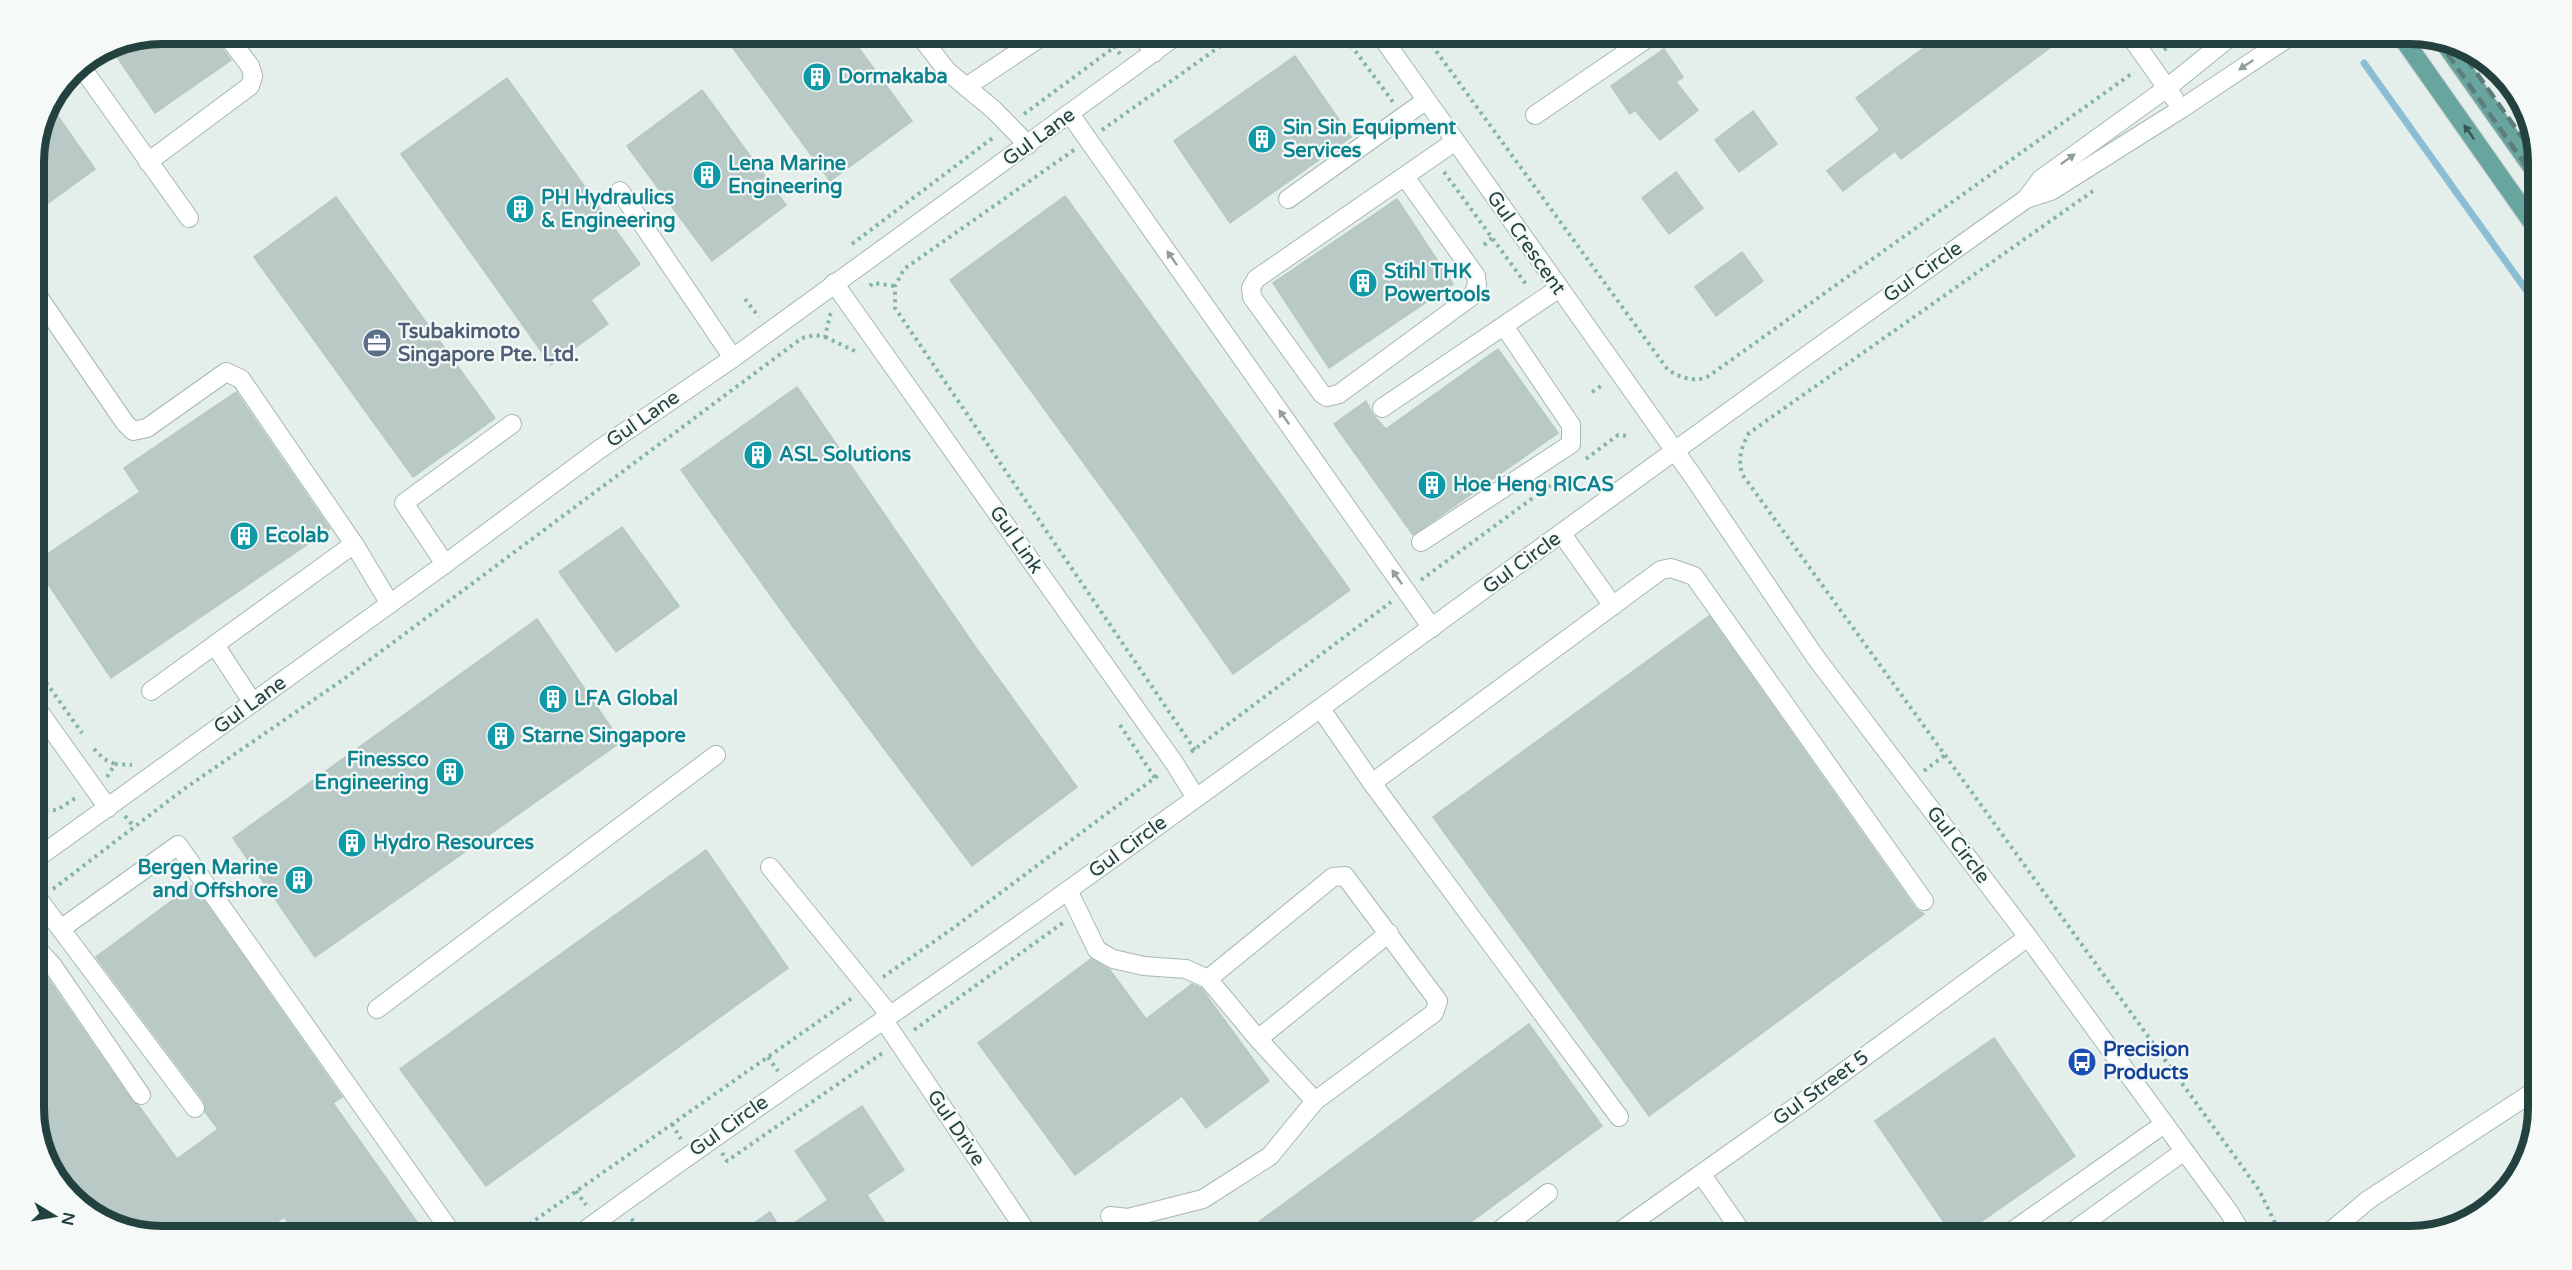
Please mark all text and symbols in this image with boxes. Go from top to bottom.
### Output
one-way arrow [2238,60,2254,71]
building icon: Dormakaba [801,61,833,93]
place label: Dormakaba [838,65,948,89]
street label: Gul Lane [998,103,1080,171]
place label: Sin Sin Equipment Services [1283,116,1456,163]
building icon: Sin Sin Equipment Services [1246,123,1278,155]
one-way arrow [2463,125,2475,141]
place label: Lena Marine Engineering [728,152,846,199]
one-way arrow [2060,154,2075,166]
building icon: Lena Marine Engineering [691,159,723,191]
place label: PH Hydraulics & Engineering [541,186,676,233]
street label: Gul Crescent [1481,187,1571,300]
building icon: PH Hydraulics & Engineering [504,193,536,225]
street label: Gul Circle [1879,236,1967,308]
one-way arrow [1166,251,1178,267]
place label: Stihl THK Powertools [1384,260,1491,307]
building icon: Stihl THK Powertools [1347,267,1379,299]
place label: Tsubakimoto Singapore Pte. Ltd. [397,320,579,367]
office icon: Tsubakimoto Singapore Pte. Ltd. [361,327,393,359]
street label: Gul Lane [602,385,684,453]
one-way arrow [1278,410,1290,426]
building icon: ASL Solutions [742,439,774,471]
place label: ASL Solutions [779,443,912,467]
building icon: Hoe Heng RICAS [1416,469,1448,501]
place label: Hoe Heng RICAS [1453,473,1614,497]
street label: Gul Link [984,502,1048,579]
building icon: Ecolab [228,520,260,552]
place label: Ecolab [265,524,329,548]
street label: Gul Circle [1478,527,1566,599]
one-way arrow [1391,569,1403,585]
street label: Gul Lane [209,671,291,739]
building icon: LFA Global [537,683,569,715]
place label: LFA Global [574,687,678,711]
building icon: Starne Singapore [485,720,517,752]
place label: Starne Singapore [522,724,686,748]
place label: Finessco Engineering [314,748,429,795]
building icon: Finessco Engineering [434,756,466,788]
street label: Gul Circle [1921,802,1995,888]
street label: Gul Circle [1084,811,1172,883]
building icon: Hydro Resources [336,827,368,859]
place label: Hydro Resources [373,831,535,855]
place label: Bergen Marine and Offshore [138,856,278,903]
building icon: Bergen Marine and Offshore [283,864,315,896]
place label: Precision Products [2103,1038,2190,1085]
street label: Gul Street 5 [1768,1045,1874,1131]
bus stop icon: Precision Products [2066,1046,2098,1078]
street label: Gul Drive [922,1085,990,1171]
street label: Gul Circle [685,1090,773,1162]
north arrow [24,1186,84,1246]
text: N [57,1210,79,1227]

